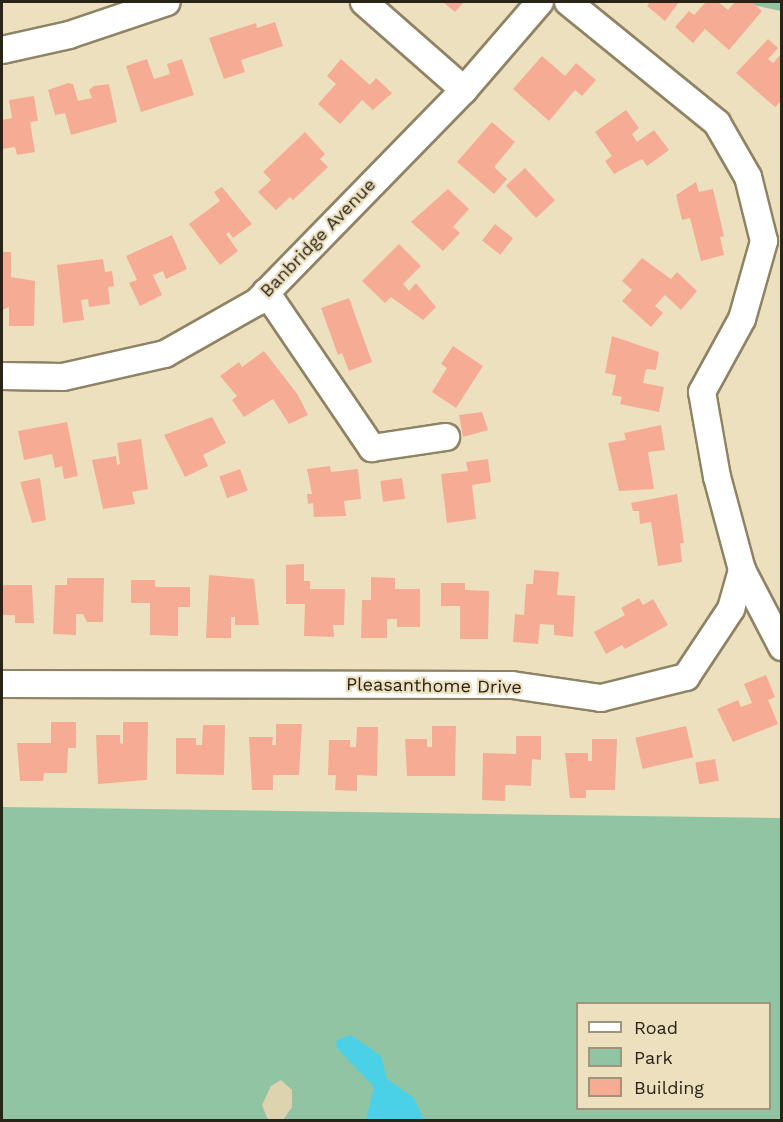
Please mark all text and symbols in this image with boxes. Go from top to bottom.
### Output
street label: Banbridge Avenue [256,174,380,302]
street label: Pleasanthome Drive [346,674,522,698]
legend [576,1002,771,1110]
text: Road [634,1017,678,1038]
text: Park [634,1047,673,1068]
text: Building [634,1077,704,1098]

